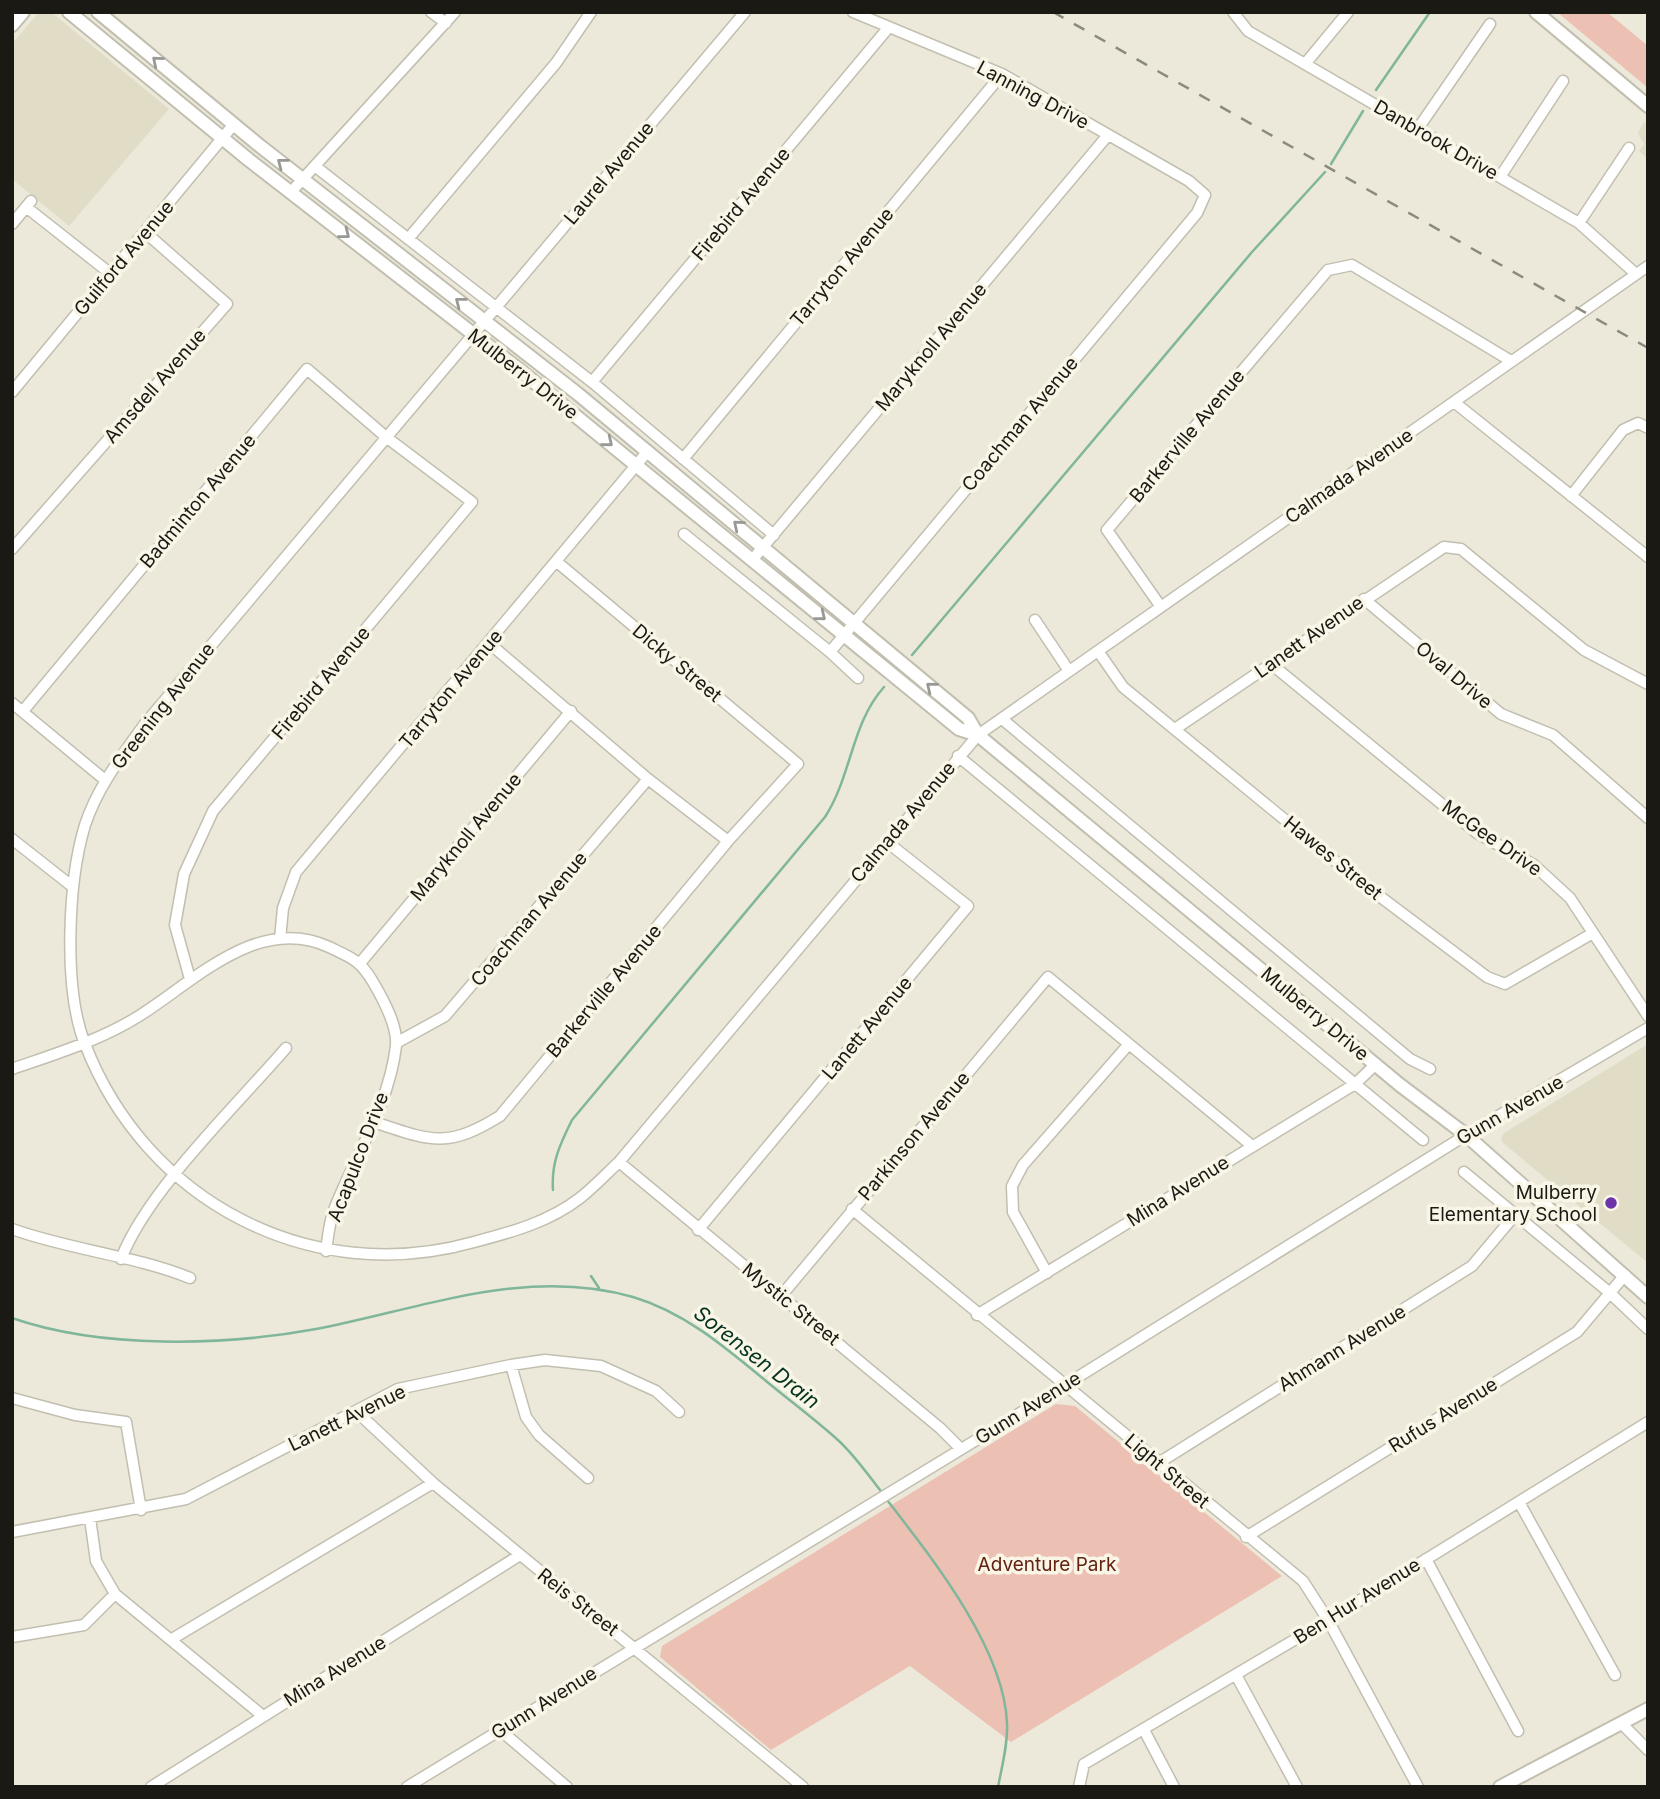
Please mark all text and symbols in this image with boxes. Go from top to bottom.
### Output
one-way arrow [152,56,164,69]
street label: Lanning Drive [973,56,1093,134]
street label: Danbrook Drive [1370,95,1502,185]
street label: Laurel Avenue [559,117,659,229]
street label: Firebird Avenue [687,143,795,265]
one-way arrow [277,158,289,171]
street label: Guilford Avenue [69,196,179,320]
street label: Tarryton Avenue [786,203,898,331]
one-way arrow [337,226,349,239]
street label: Maryknoll Avenue [871,278,991,416]
one-way arrow [455,298,468,311]
street label: Amsdell Avenue [99,324,211,448]
street label: Mulberry Drive [463,324,583,424]
street label: Coachman Avenue [957,352,1083,496]
street label: Barkerville Avenue [1125,365,1249,507]
street label: Calmada Avenue [1281,423,1417,529]
street label: Badminton Avenue [135,429,261,573]
one-way arrow [601,434,613,447]
one-way arrow [733,521,746,533]
street label: Lanett Avenue [1250,591,1368,683]
one-way arrow [813,608,826,620]
street label: Dicky Street [628,619,726,707]
street label: Firebird Avenue [267,622,375,744]
street label: Tarryton Avenue [395,625,507,753]
street label: Oval Drive [1411,636,1497,714]
street label: Greening Avenue [107,638,219,774]
one-way arrow [927,683,940,695]
street label: Calmada Avenue [846,757,960,887]
street label: Maryknoll Avenue [406,768,526,906]
street label: McGee Drive [1438,795,1546,881]
street label: Hawes Street [1279,811,1387,905]
street label: Coachman Avenue [466,847,592,991]
street label: Barkerville Avenue [542,920,666,1062]
street label: Mulberry Drive [1256,962,1374,1066]
street label: Lanett Avenue [817,972,917,1084]
street label: Parkinson Avenue [853,1067,975,1205]
street label: Gunn Avenue [1452,1070,1568,1150]
street label: Acapulco Drive [323,1089,393,1225]
street label: Mina Avenue [1123,1151,1233,1231]
place label: Mulberry Elementary School [1429,1181,1597,1226]
marker: Mulberry Elementary School [1603,1195,1619,1211]
street label: Mystic Street [738,1258,844,1350]
water label: Sorensen Drain [689,1300,825,1414]
street label: Ahmann Avenue [1274,1300,1410,1396]
street label: Gunn Avenue [971,1366,1085,1450]
street label: Rufus Avenue [1384,1372,1502,1458]
street label: Lanett Avenue [285,1380,409,1456]
street label: Light Street [1120,1429,1214,1513]
park label: Adventure Park [978,1553,1117,1576]
street label: Ben Hur Avenue [1290,1553,1424,1649]
street label: Reis Street [533,1563,623,1641]
street label: Mina Avenue [280,1631,390,1711]
street label: Gunn Avenue [487,1661,601,1745]

